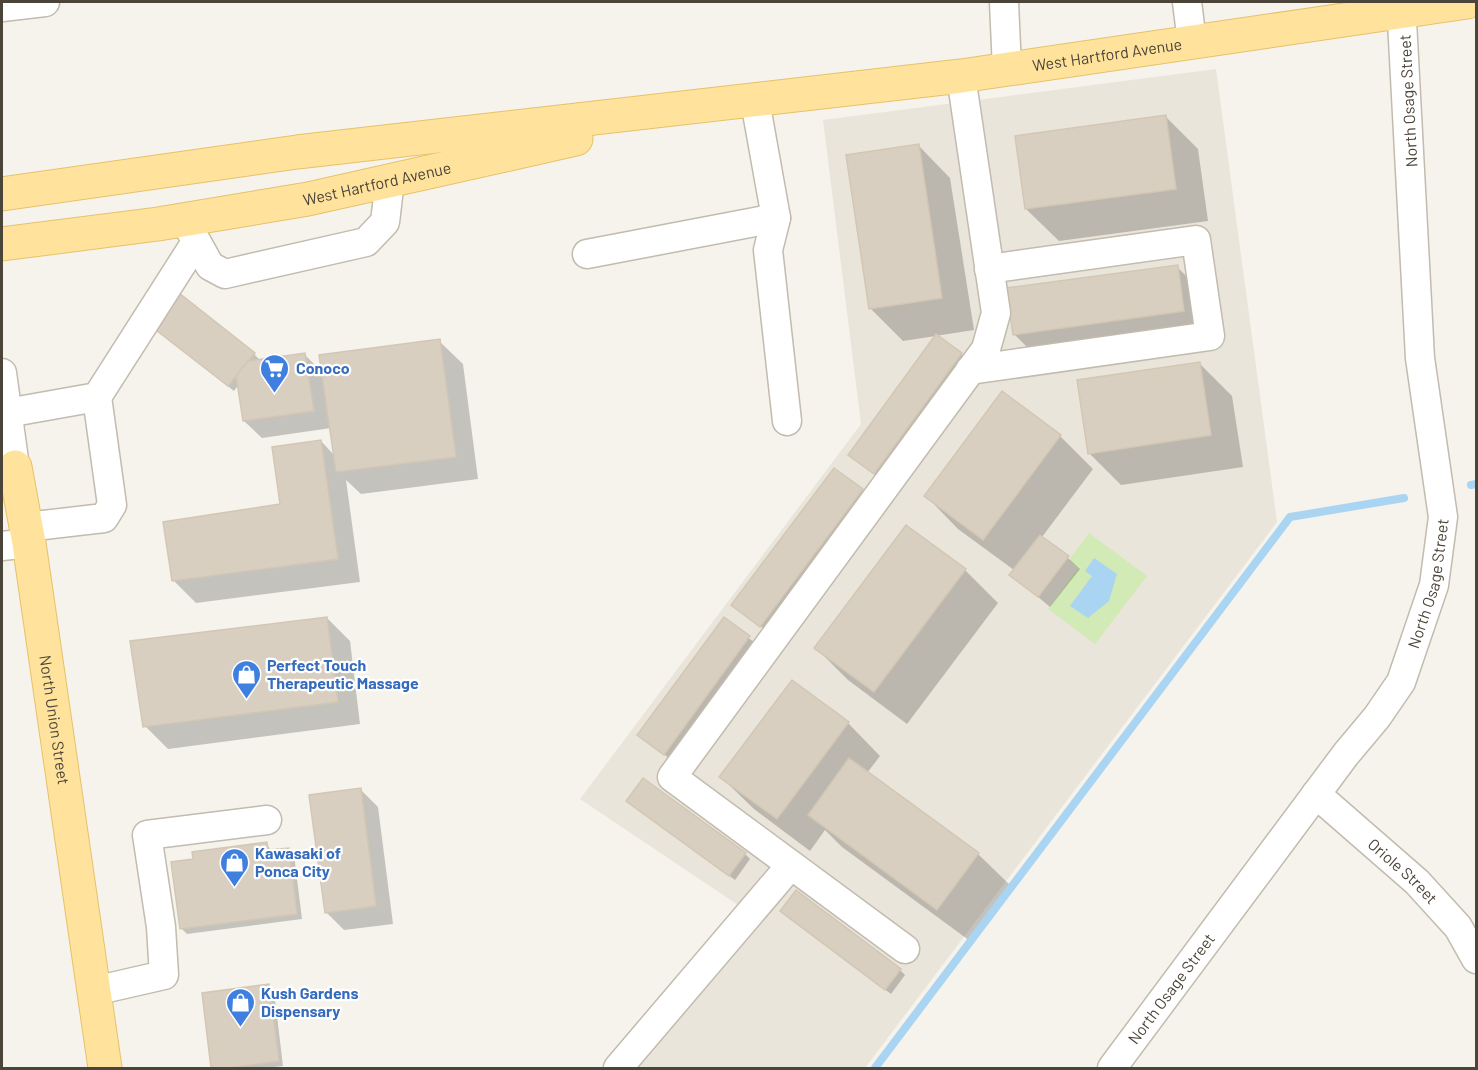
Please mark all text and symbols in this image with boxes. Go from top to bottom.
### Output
street label: West Hartford Avenue [1031,34,1183,74]
street label: North Osage Street [1395,34,1420,168]
street label: West Hartford Avenue [301,157,453,209]
supermarket icon: Conoco [259,352,291,394]
place label: Conoco [296,358,350,377]
street label: North Osage Street [1403,517,1452,651]
street label: North Union Street [36,654,74,786]
place label: Perfect Touch Therapeutic Massage [267,655,419,692]
shop icon: Perfect Touch Therapeutic Massage [230,658,262,700]
street label: Oriole Street [1364,834,1442,907]
place label: Kawasaki of Ponca City [255,843,341,880]
shop icon: Kawasaki of Ponca City [218,846,250,888]
street label: North Osage Street [1123,929,1218,1047]
place label: Kush Gardens Dispensary [261,983,358,1020]
shop icon: Kush Gardens Dispensary [224,986,256,1028]

